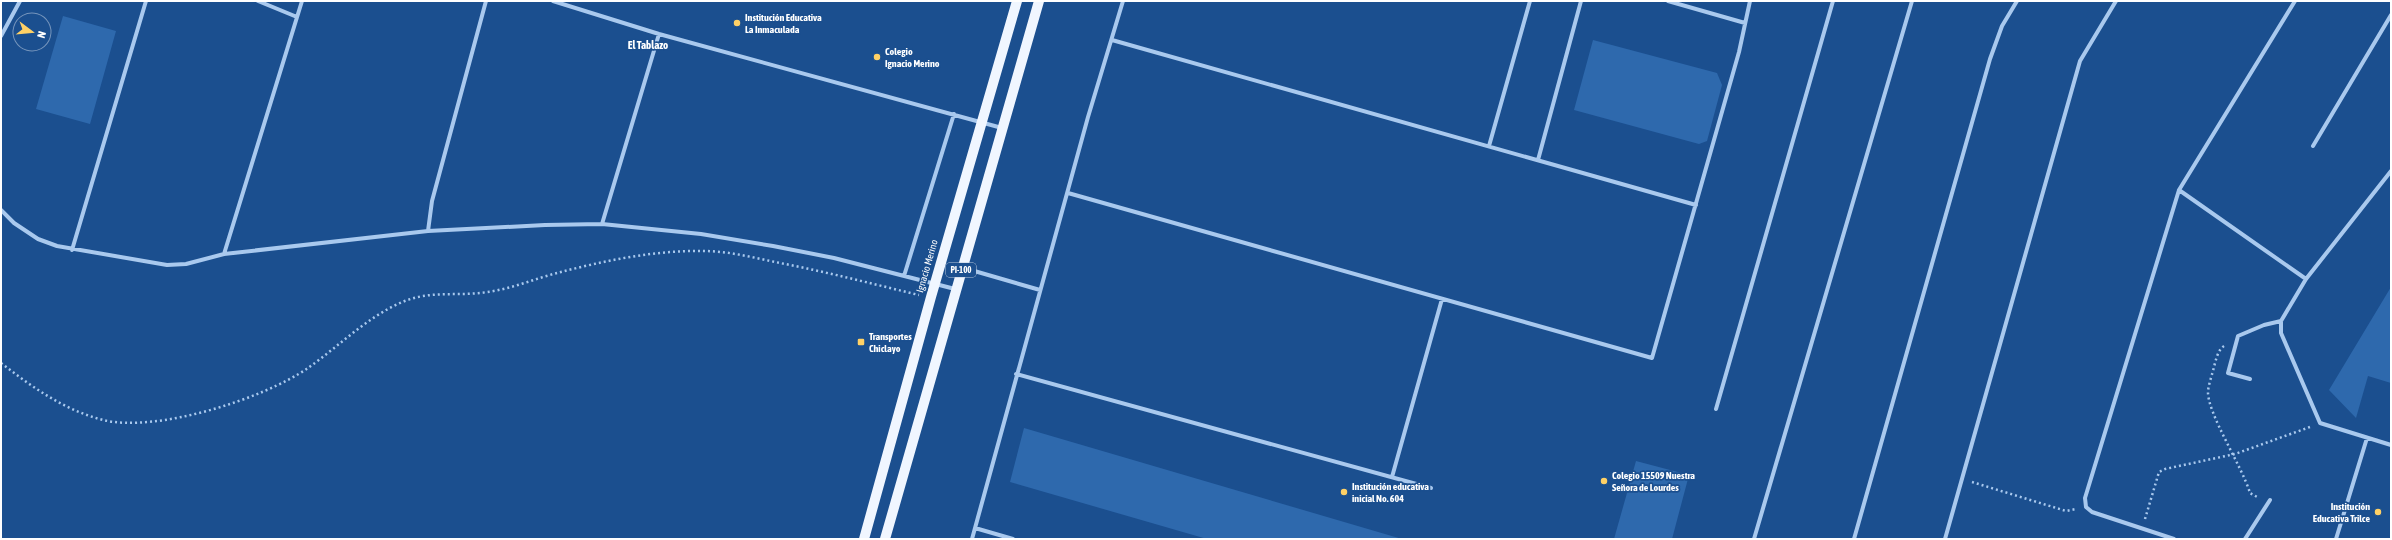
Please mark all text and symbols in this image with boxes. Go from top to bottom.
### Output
north arrow [12,12,52,52]
place label: Institución Educativa La Inmaculada [745,12,822,35]
marker: Institución Educativa La Inmaculada [732,18,742,28]
text: N [35,30,48,40]
district label: El Tablazo [628,39,668,51]
place label: Colegio Ignacio Merino [885,46,940,69]
marker: Colegio Ignacio Merino [872,52,882,62]
street label: Ignacio Merino [914,238,940,294]
road number: PI-100 [946,263,976,277]
place label: Transportes Chiclayo [869,331,912,354]
marker: Transportes Chiclayo [856,337,866,347]
place label: Colegio 15509 Nuestra Señora de Lourdes [1612,470,1695,493]
marker: Colegio 15509 Nuestra Señora de Lourdes [1599,476,1609,486]
place label: Institución educativa inicial No. 604 [1352,481,1429,504]
marker: Institución educativa inicial No. 604 [1339,487,1349,497]
place label: Institución Educativa Trilce [2313,501,2370,524]
marker: Institución Educativa Trilce [2373,507,2383,517]

